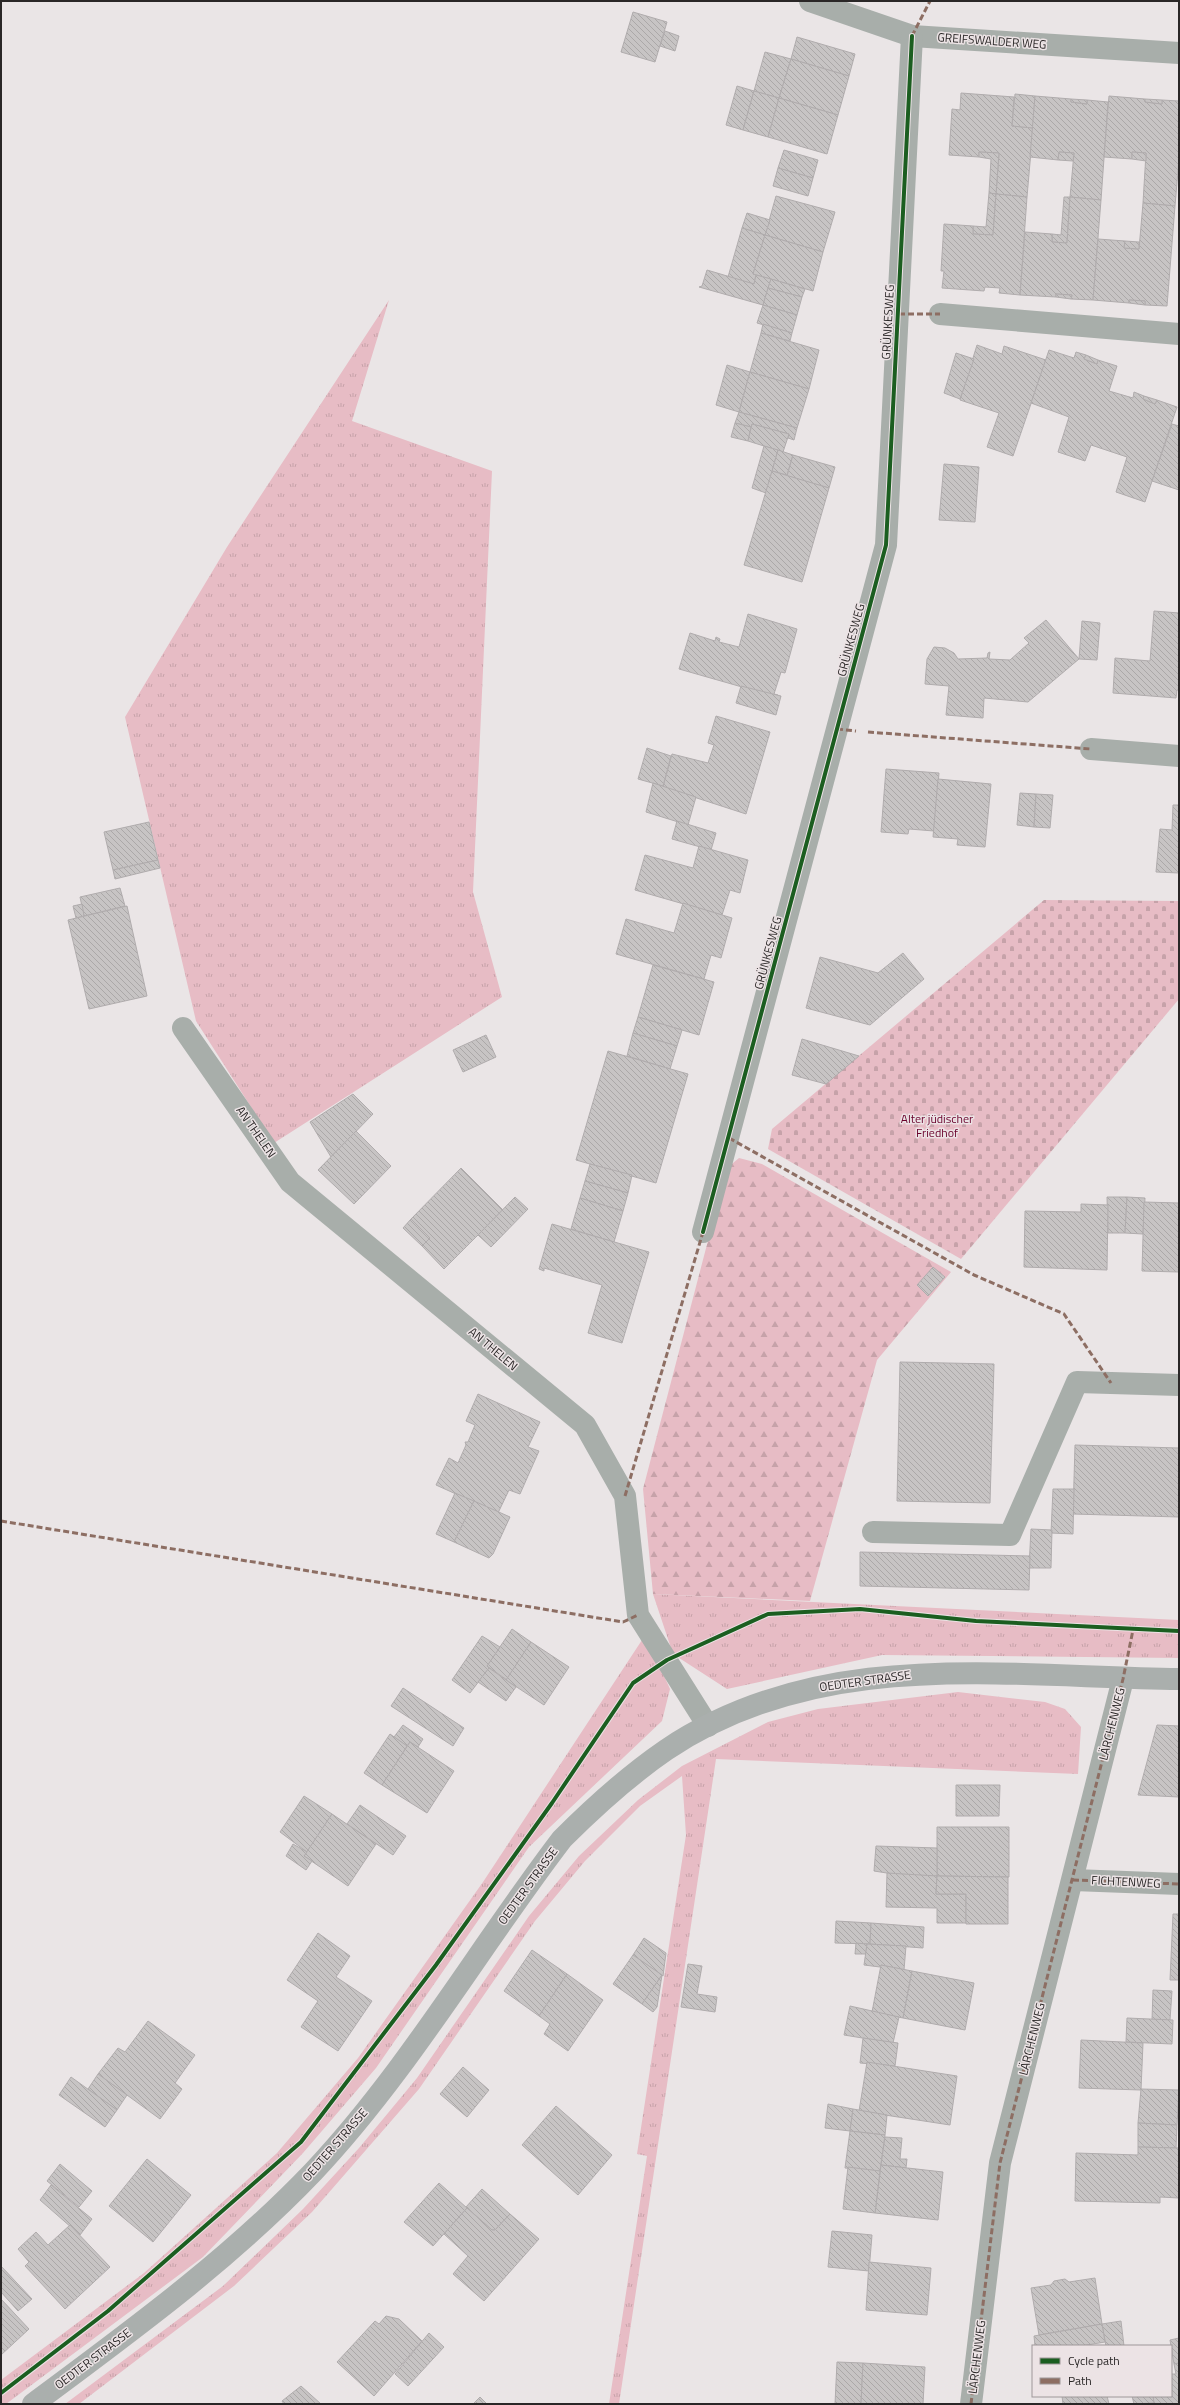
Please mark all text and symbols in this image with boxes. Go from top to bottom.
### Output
street label: GREIFSWALDER WEG [937,27,1047,54]
street label: GRÜNKESWEG [876,284,899,360]
street label: GRÜNKESWEG [832,601,869,679]
street label: GRÜNKESWEG [749,914,786,992]
street label: AN THELEN [232,1102,281,1162]
park label: Alter jüdischer Friedhof [901,1109,973,1142]
street label: AN THELEN [464,1322,522,1375]
street label: OEDTER STRASSE [818,1665,912,1696]
street label: LÄRCHENWEG [1093,1686,1130,1762]
street label: OEDTER STRASSE [493,1843,562,1928]
street label: FICHTENWEG [1091,1870,1161,1893]
street label: LÄRCHENWEG [1013,2001,1050,2077]
street label: OEDTER STRASSE [297,2104,372,2186]
street label: LÄRCHENWEG [963,2319,990,2395]
street label: OEDTER STRASSE [50,2323,135,2394]
legend [1032,2345,1172,2397]
text: Cycle path [1068,2351,1120,2370]
text: Path [1068,2371,1092,2390]

